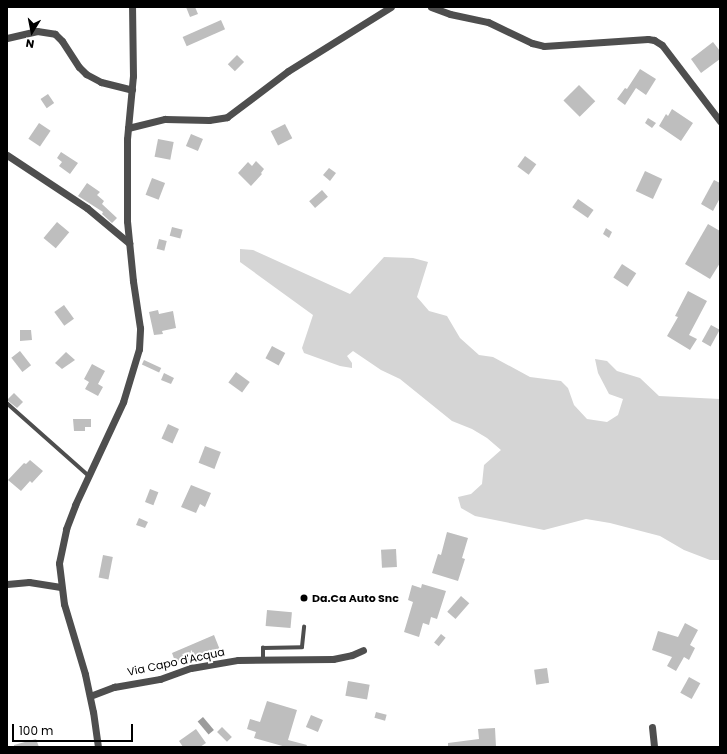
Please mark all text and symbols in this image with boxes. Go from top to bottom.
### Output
north arrow [12,12,52,52]
text: N [24,35,35,52]
place label: Da.Ca Auto Snc [312,591,399,605]
marker: Da.Ca Auto Snc [299,593,309,603]
street label: Via Capo d'Acqua [126,645,226,679]
scale bar [14,716,135,742]
text: 100 m [19,722,53,739]

